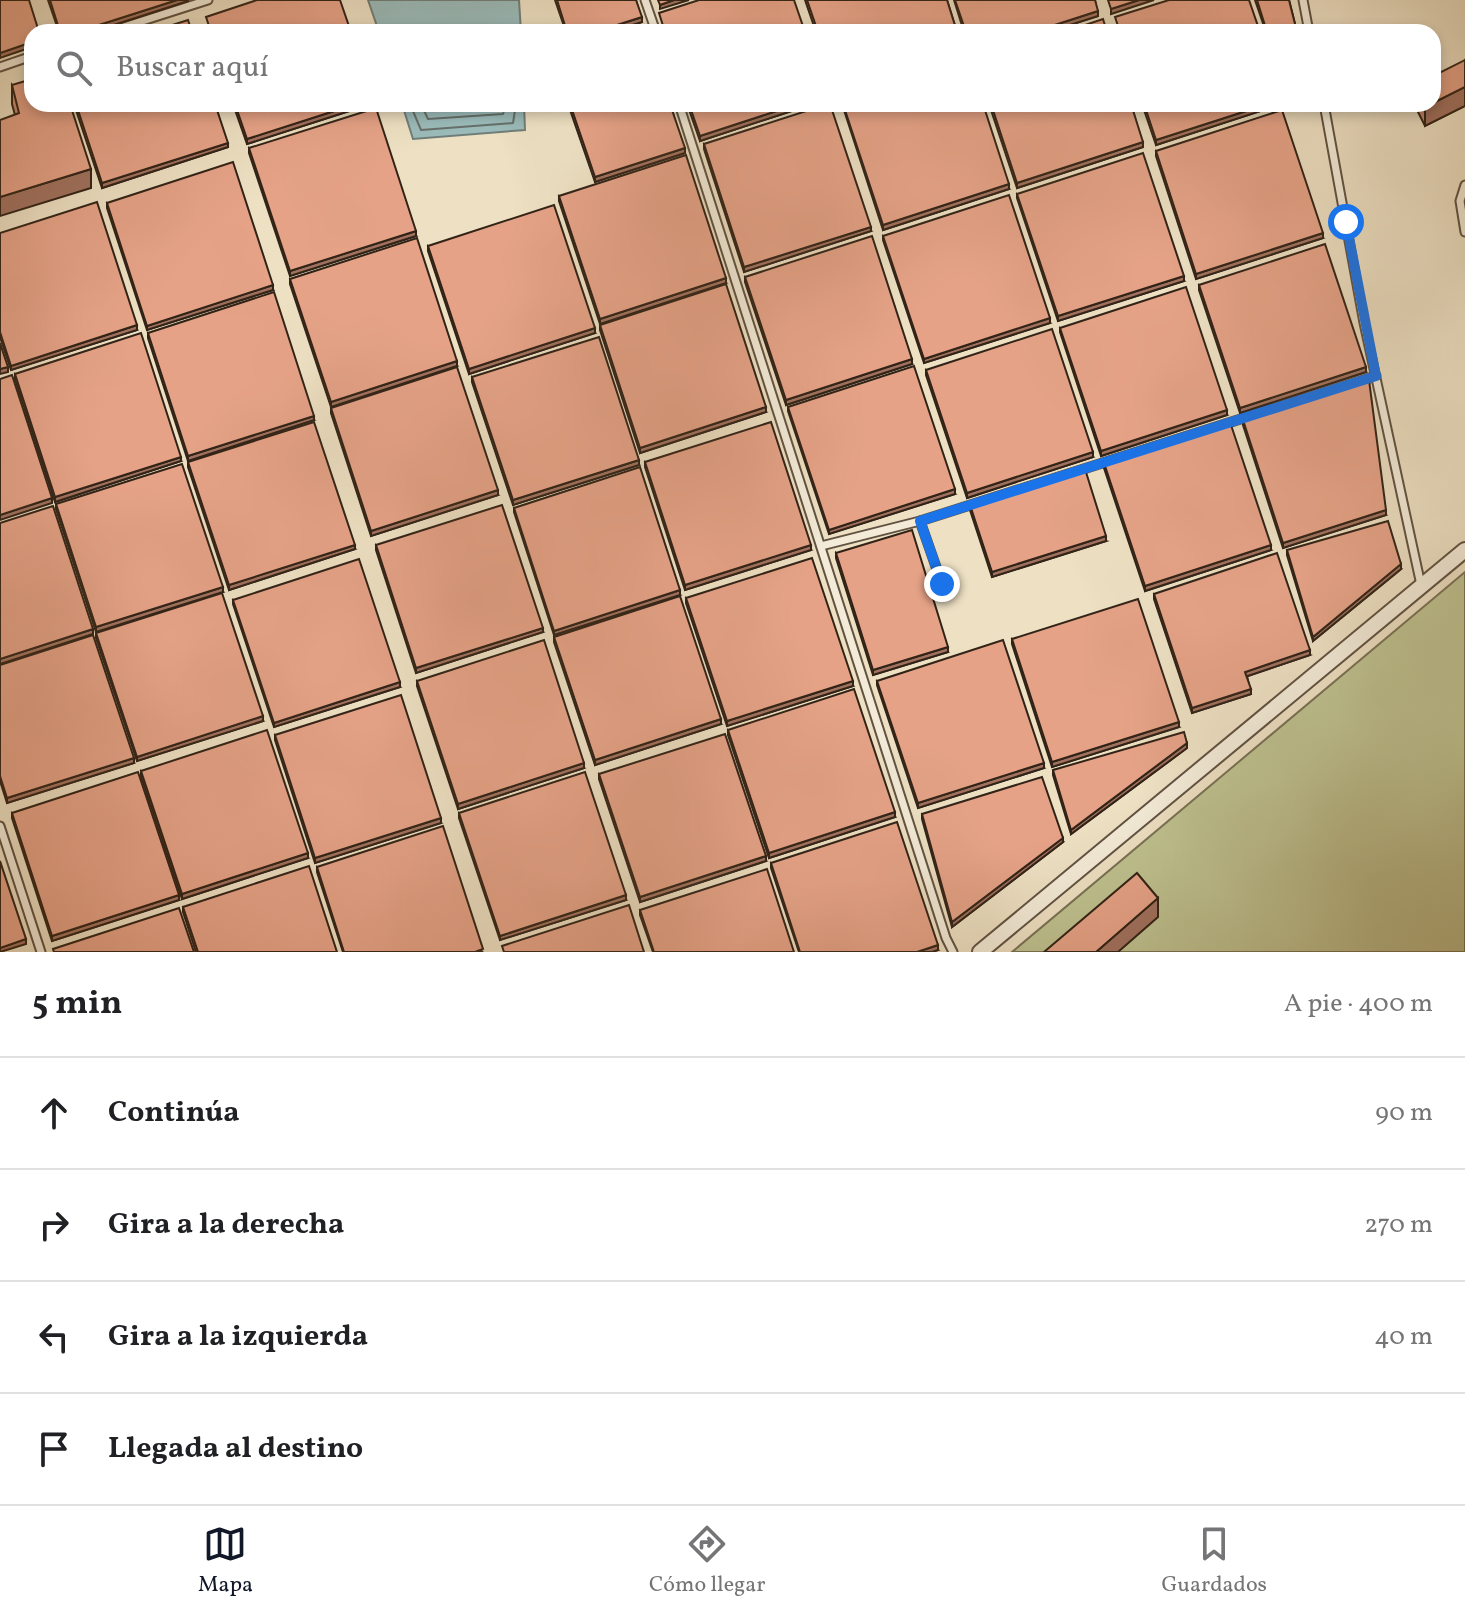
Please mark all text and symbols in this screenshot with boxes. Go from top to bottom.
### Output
search box [24,24,1441,112]
icon: search [52,46,96,90]
text: Buscar aquí [116,47,269,89]
route start [1328,204,1364,240]
route end [924,566,960,602]
text: 5 min [32,981,122,1028]
text: A pie · 400 m [1284,986,1433,1022]
icon: ahead [32,1091,76,1135]
text: Continúa [108,1092,240,1134]
text: 90 m [1375,1095,1433,1131]
icon: right [32,1203,76,1247]
text: Gira a la derecha [108,1204,344,1246]
text: 270 m [1364,1207,1433,1243]
icon: left [32,1315,76,1359]
text: Gira a la izquierda [108,1316,368,1358]
text: 40 m [1374,1319,1433,1355]
icon: arrive [32,1427,76,1471]
text: Llegada al destino [108,1428,363,1470]
tab: Mapa [198,1522,253,1601]
tab: Cómo llegar [649,1522,766,1601]
tab: Guardados [1161,1522,1267,1601]

